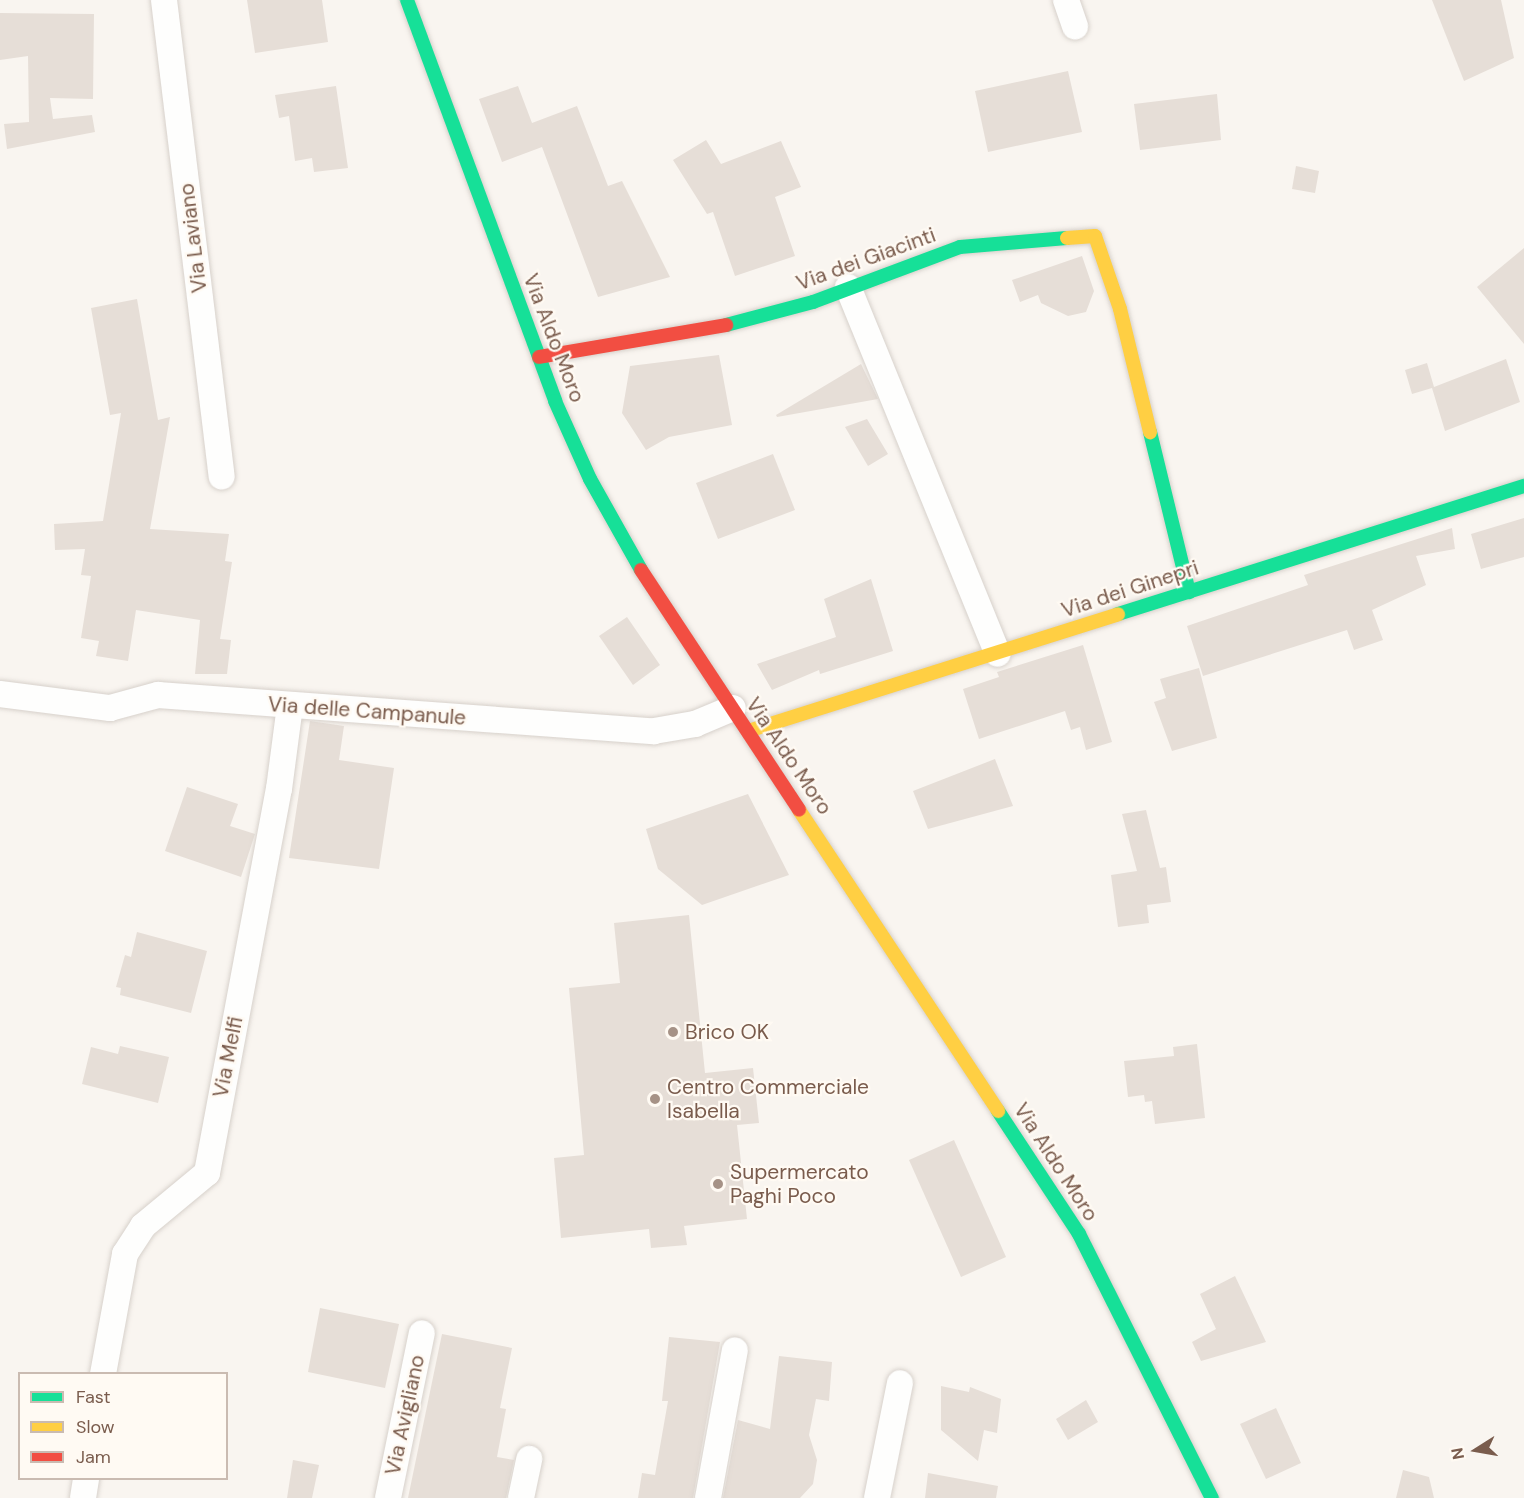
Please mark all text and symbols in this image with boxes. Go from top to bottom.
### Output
street label: Via Laviano [174,182,212,294]
street label: Via dei Giacinti [793,222,939,296]
street label: Via Aldo Moro [518,270,590,406]
street label: Via dei Ginepri [1058,555,1202,623]
street label: Via delle Campanule [267,692,467,730]
street label: Via Aldo Moro [741,693,837,819]
street label: Via Melfi [208,1014,248,1100]
place label: Brico OK [685,1019,769,1045]
marker: Brico OK [666,1025,680,1039]
place label: Centro Commerciale Isabella [667,1074,869,1124]
marker: Centro Commerciale Isabella [648,1092,662,1106]
street label: Via Aldo Moro [1008,1098,1104,1226]
place label: Supermercato Paghi Poco [730,1159,869,1209]
marker: Supermercato Paghi Poco [711,1177,725,1191]
street label: Via Avigliano [380,1352,430,1478]
legend [18,1372,228,1480]
text: Fast [76,1385,111,1409]
text: Slow [76,1415,115,1439]
north arrow [1446,1420,1506,1480]
text: Jam [76,1445,111,1469]
text: N [1446,1446,1469,1461]

